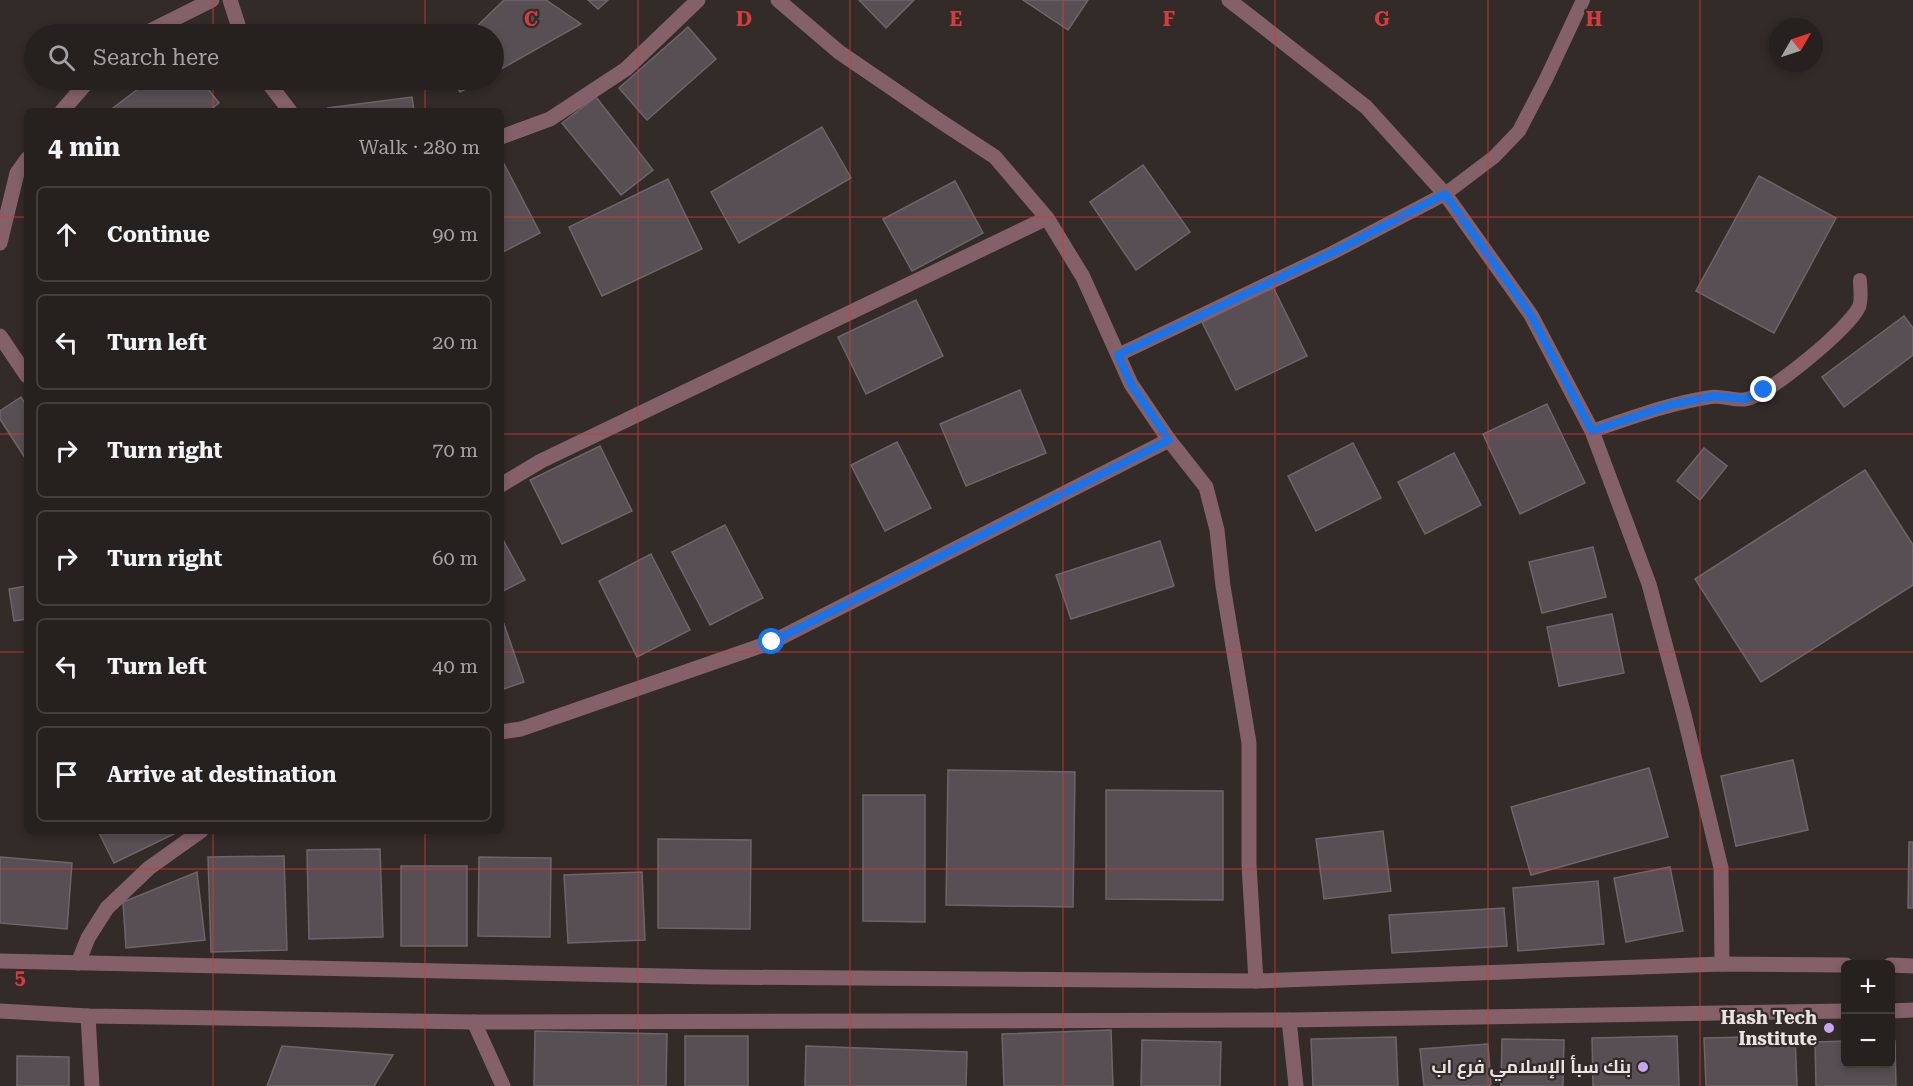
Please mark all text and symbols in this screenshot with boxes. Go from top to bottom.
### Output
text: C [524,7,538,31]
text: D [736,7,752,31]
text: E [950,7,963,31]
text: F [1163,7,1175,31]
text: G [1374,7,1390,31]
text: H [1586,7,1602,31]
north arrow [1769,18,1823,72]
search box [24,24,504,90]
icon: search [45,41,78,74]
text: Search here [93,45,219,70]
text: 4 min [48,132,120,162]
text: Walk · 280 m [359,135,480,159]
icon: ahead [50,218,83,251]
text: Continue [107,222,210,247]
text: 90 m [432,222,478,246]
icon: left [50,326,83,359]
text: Turn left [107,330,207,355]
text: 20 m [432,330,478,354]
route end [1750,376,1776,402]
icon: right [50,434,83,467]
text: Turn right [107,438,222,463]
text: 70 m [432,438,478,462]
icon: right [50,542,83,575]
text: Turn right [107,546,222,571]
text: 60 m [432,546,478,570]
route start [758,628,784,654]
icon: left [50,650,83,683]
text: Turn left [107,654,207,679]
text: 40 m [432,654,478,678]
icon: arrive [50,758,83,791]
text: Arrive at destination [107,762,336,787]
map controls [1841,960,1895,1068]
button: + [1841,960,1895,1014]
text: 5 [14,965,26,989]
place label: Hash Tech Institute [1721,1007,1817,1049]
button: − [1841,1014,1895,1068]
marker: Hash Tech Institute [1822,1021,1836,1035]
place label: بنك سبأ الإسلامي فرع اب [1431,1054,1631,1082]
marker: بنك سبأ الإسلامي فرع اب [1636,1060,1650,1074]

